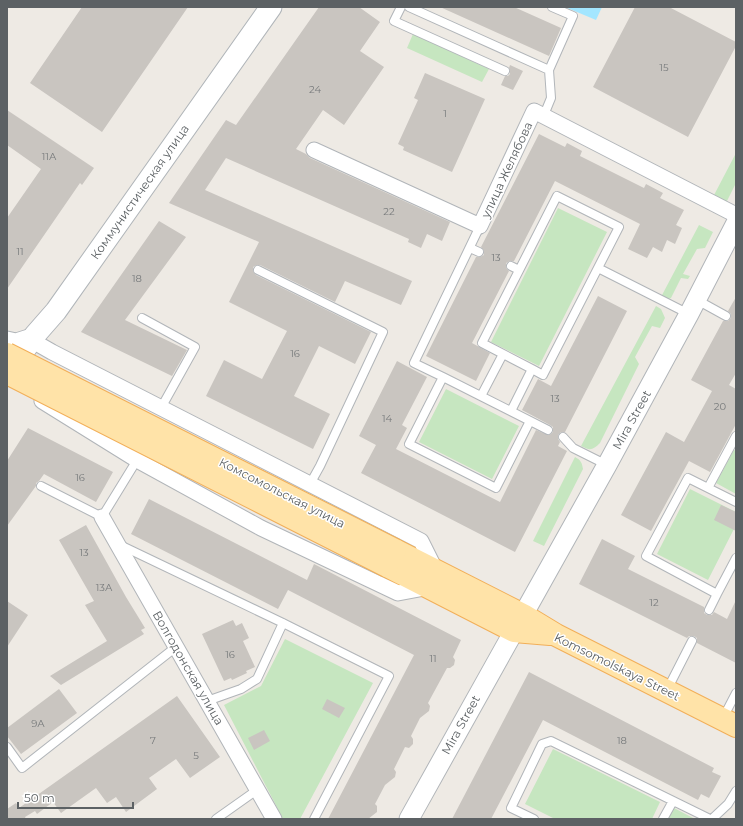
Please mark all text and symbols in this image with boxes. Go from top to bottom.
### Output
house number: 15 [659,61,669,74]
house number: 24 [309,83,321,96]
house number: 1 [443,107,447,120]
street label: улица Желябова [477,119,535,221]
street label: Коммунистическая улица [87,121,192,262]
house number: 11А [42,150,57,163]
house number: 22 [383,205,395,218]
house number: 11 [16,245,24,258]
house number: 13 [491,251,501,264]
house number: 18 [132,272,142,285]
house number: 16 [290,347,300,360]
street label: Mira Street [609,387,654,452]
house number: 13 [550,392,560,405]
house number: 20 [714,400,727,413]
house number: 14 [382,412,392,425]
street label: Комсомольская улица [217,454,348,531]
house number: 16 [75,471,85,484]
house number: 13 [79,546,89,559]
house number: 13А [96,581,113,594]
house number: 12 [649,596,659,609]
street label: Волгодонская улица [150,608,227,727]
street label: Komsomolskaya Street [552,630,683,704]
house number: 16 [225,648,235,661]
house number: 11 [429,652,437,665]
street label: Mira Street [438,692,483,757]
house number: 9А [31,717,45,730]
house number: 7 [150,734,156,747]
house number: 18 [617,734,627,747]
house number: 5 [193,749,199,762]
scale bar [18,784,133,810]
text: 50 m [24,790,55,805]

